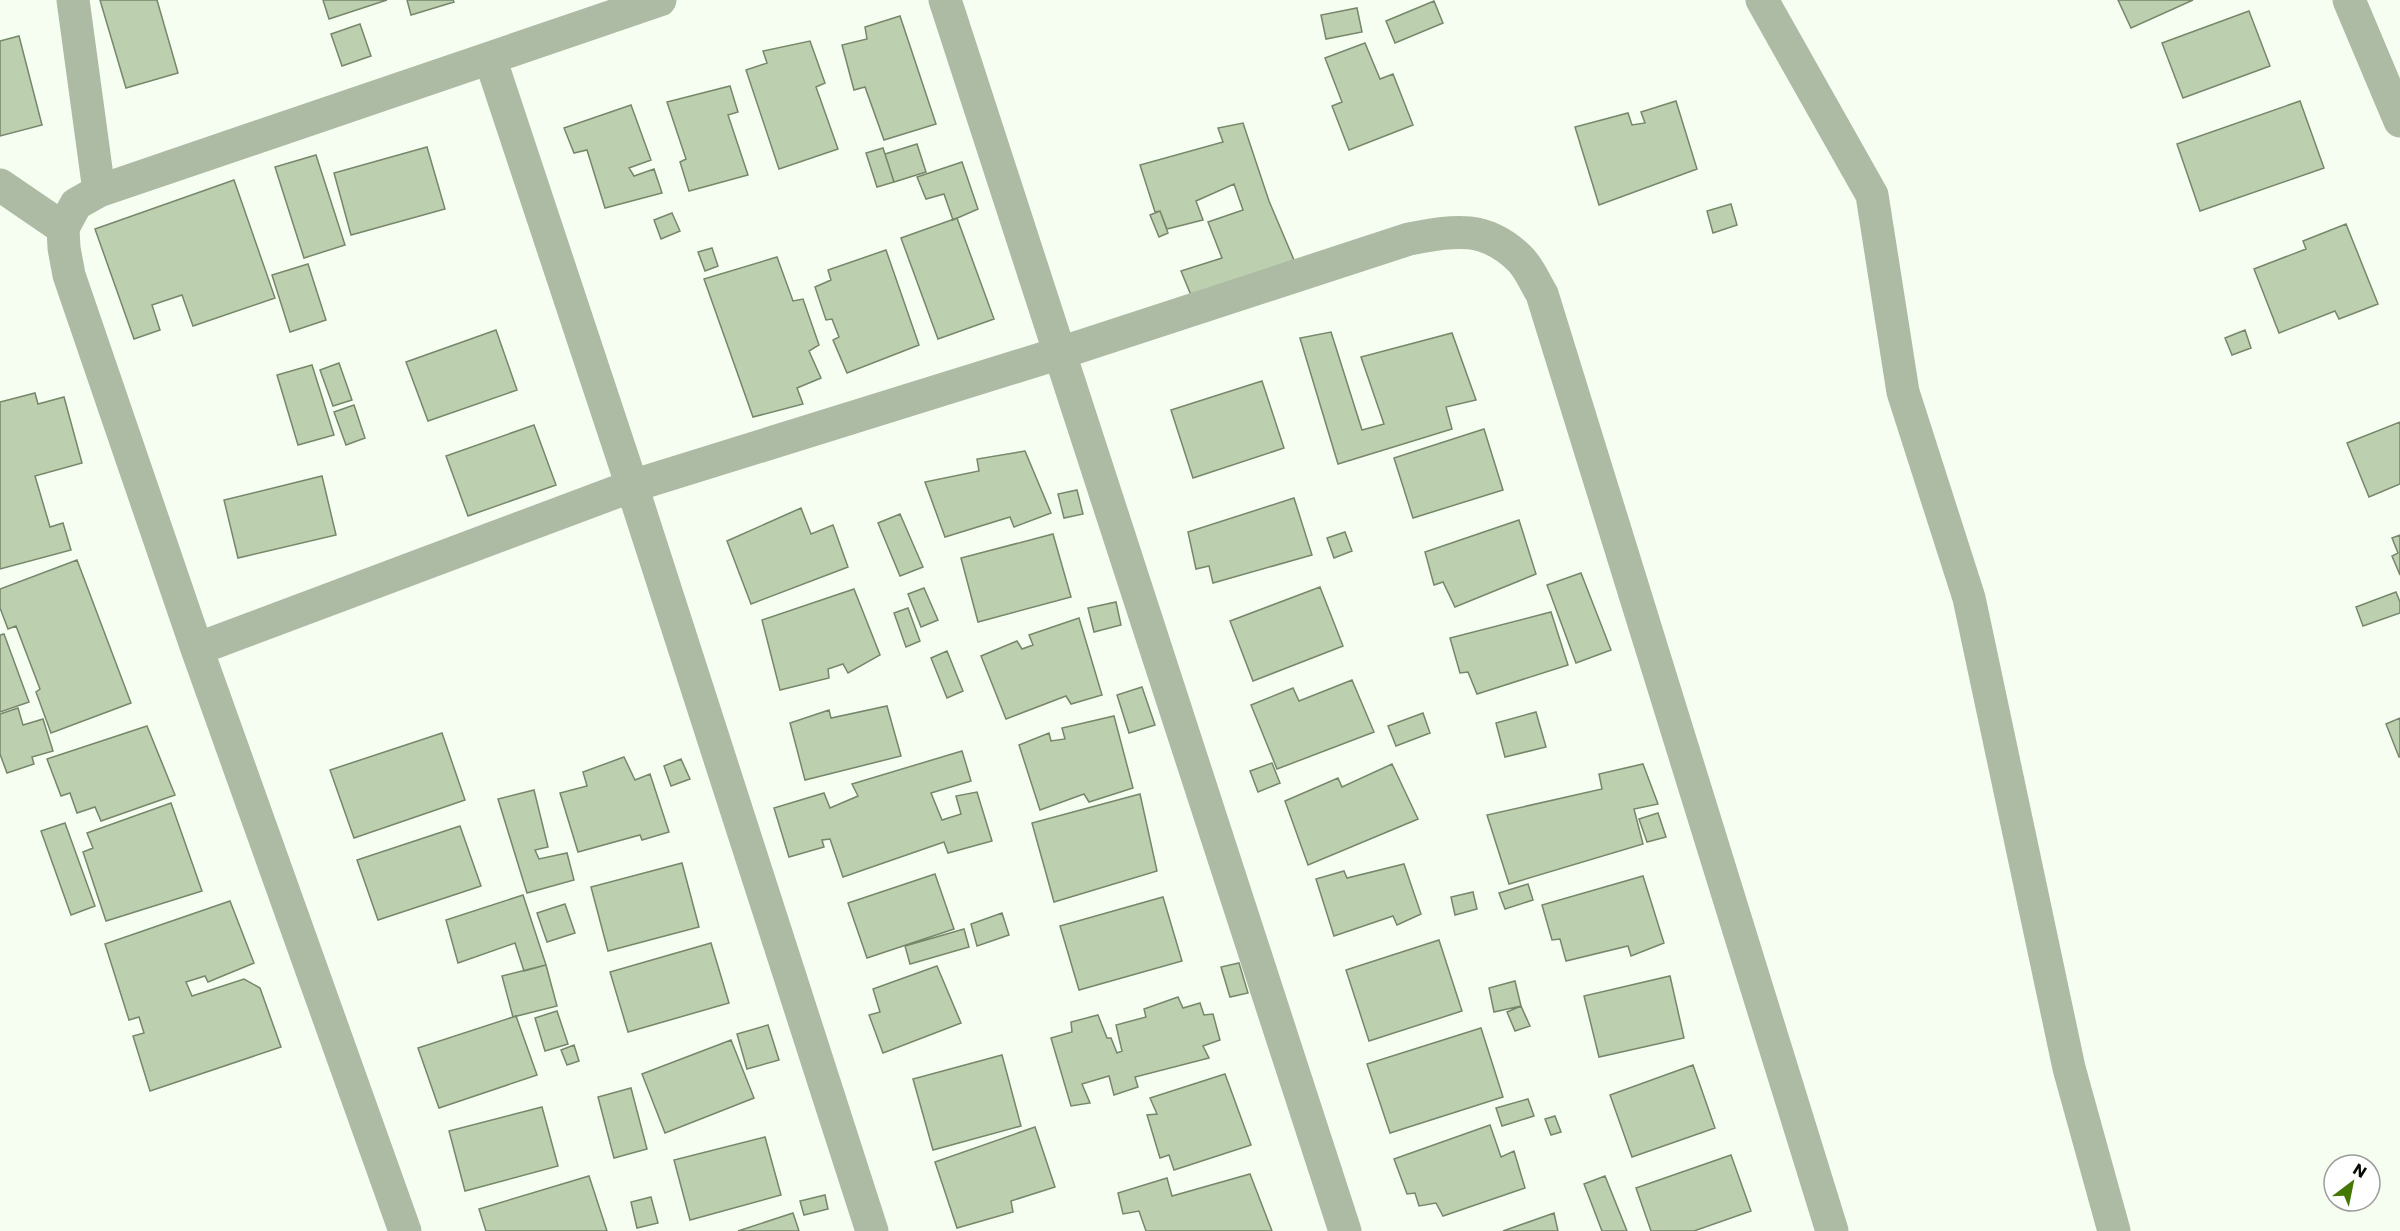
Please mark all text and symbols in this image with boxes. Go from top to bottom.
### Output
north arrow [2322,1153,2382,1213]
text: N [2348,1158,2371,1184]

